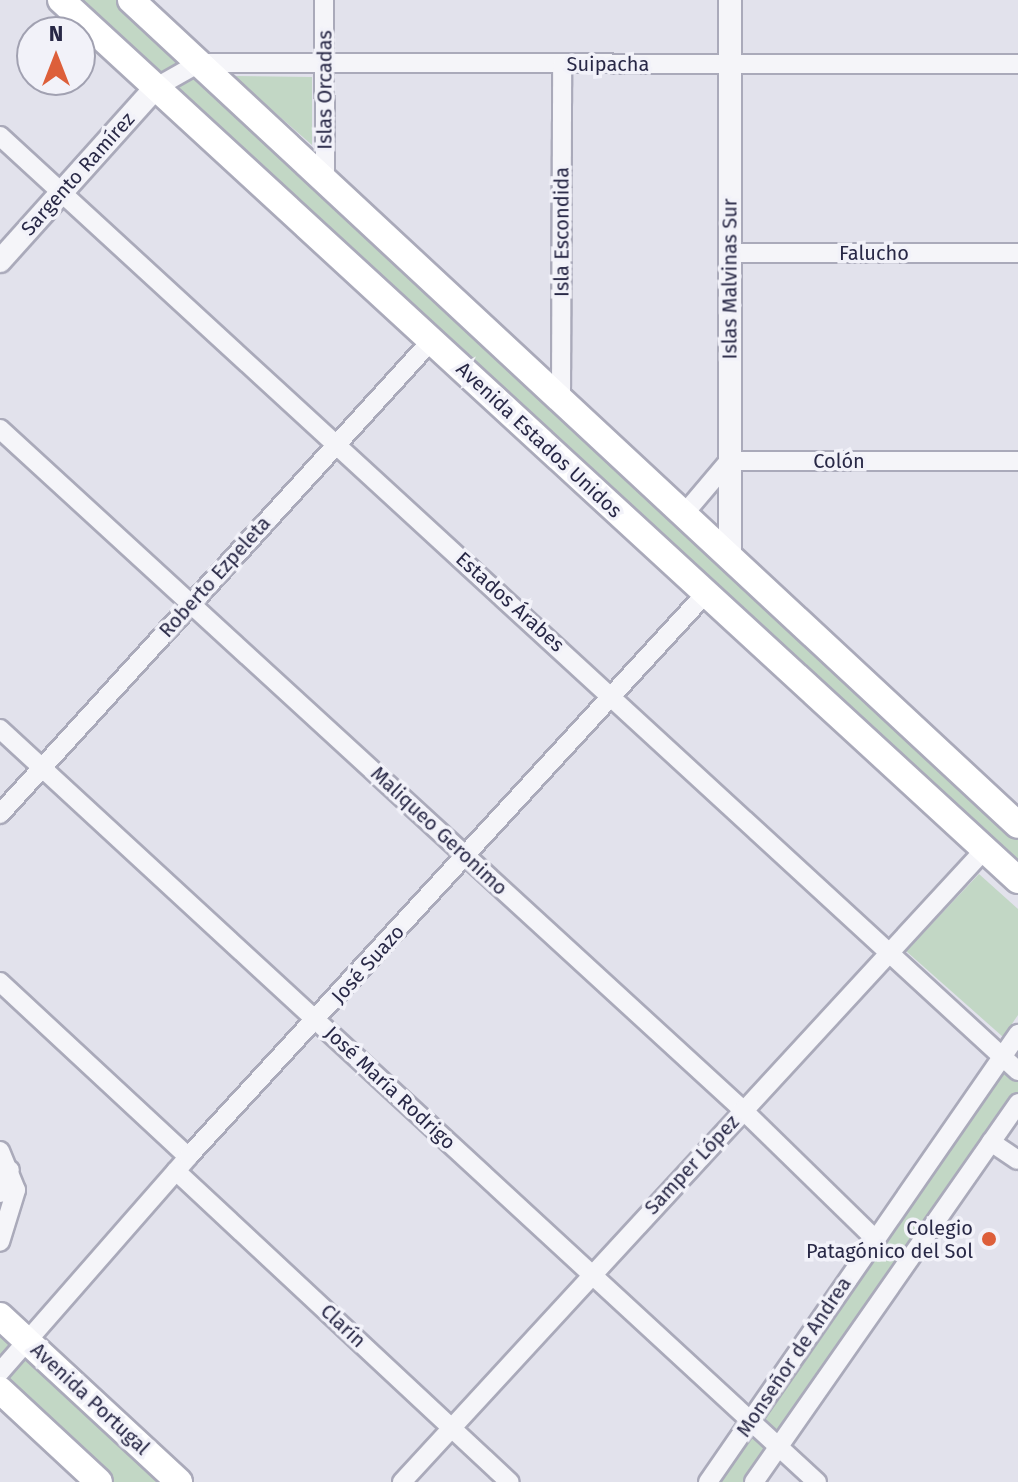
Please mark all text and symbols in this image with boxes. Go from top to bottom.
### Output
north arrow [16,16,96,96]
text: N [49,20,63,47]
street label: Islas Orcadas [313,30,337,150]
street label: Suipacha [567,52,649,76]
street label: Sargento Ramírez [16,107,140,241]
street label: Isla Escondida [550,167,574,297]
street label: Islas Malvinas Sur [718,199,742,359]
street label: Falucho [839,241,909,265]
street label: Avenida Estados Unidos [451,357,627,523]
street label: Colón [813,449,865,473]
street label: Roberto Ezpeleta [154,511,276,643]
street label: Estados Árabes [451,547,569,657]
street label: Maliqueo Geronimo [366,762,512,900]
street label: José Suazo [327,920,409,1008]
street label: José María Rodrigo [320,1021,460,1155]
street label: Samper López [640,1110,744,1220]
place label: Colegio Patagónico del Sol [806,1216,973,1263]
marker: Colegio Patagónico del Sol [980,1230,998,1248]
street label: Monseñor de Andrea [732,1273,856,1441]
street label: Clarín [316,1299,370,1353]
street label: Avenida Portugal [26,1338,154,1460]

